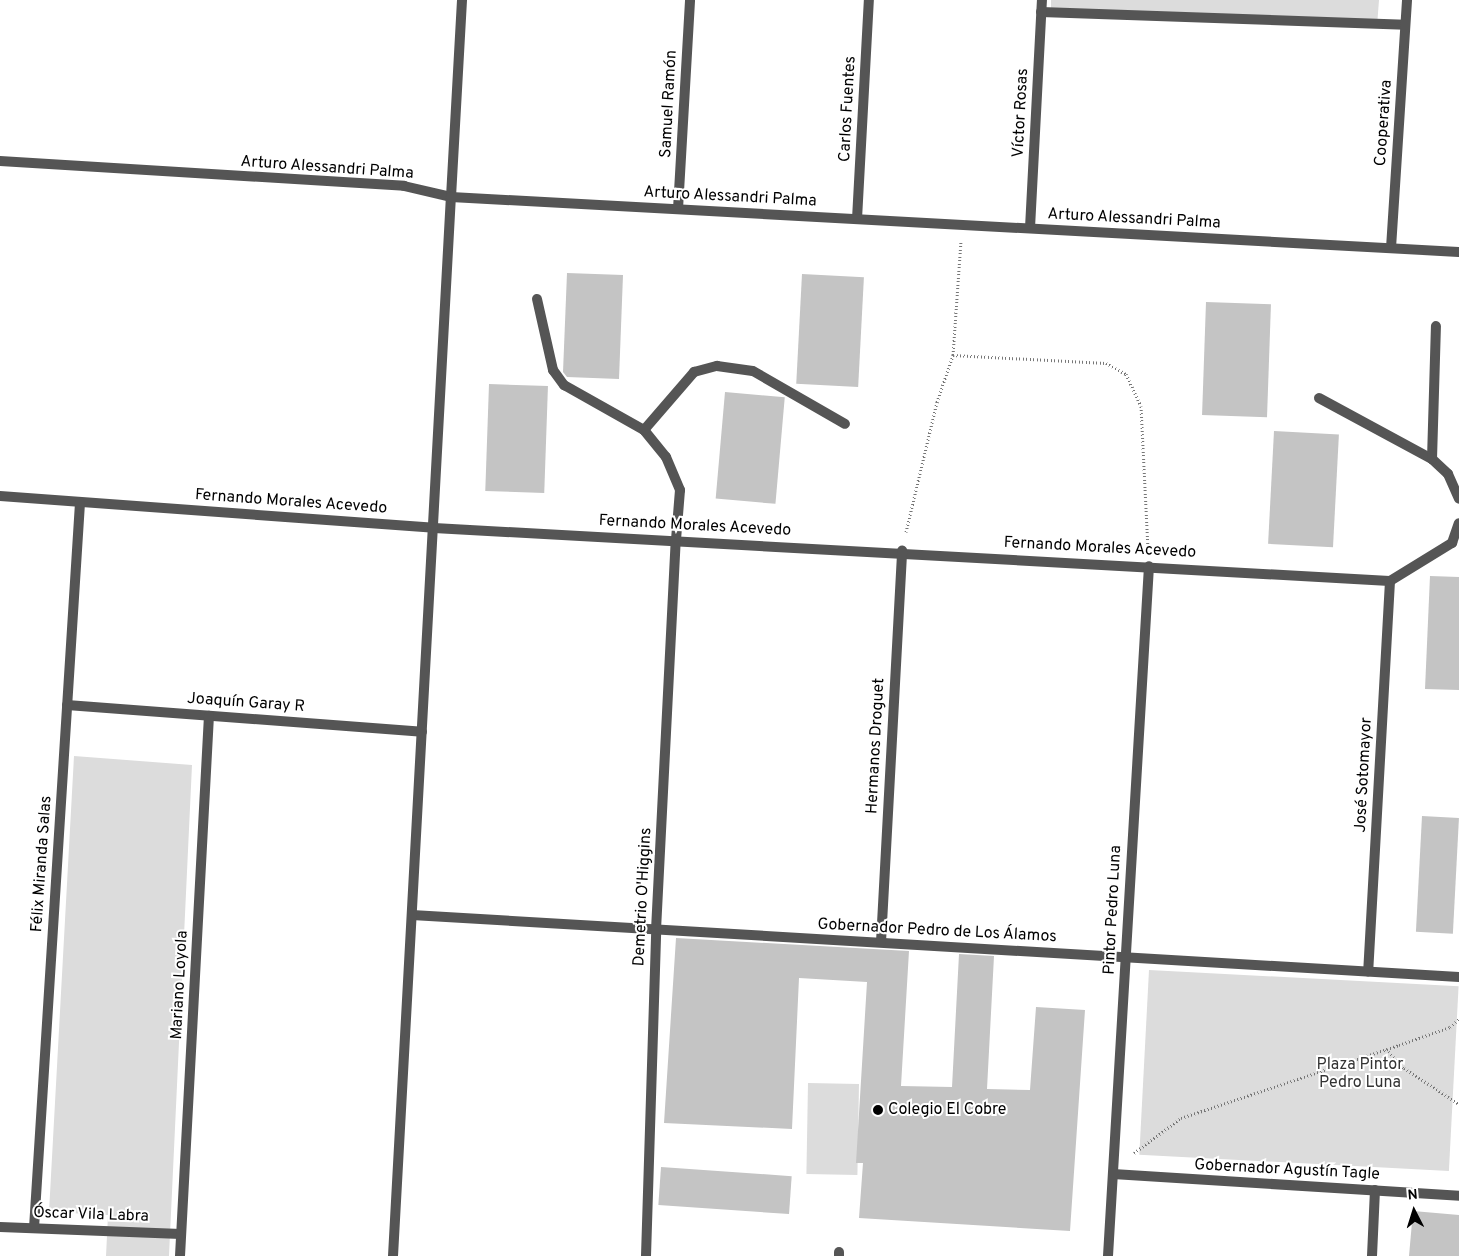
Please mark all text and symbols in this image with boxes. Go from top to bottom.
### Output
street label: Samuel Ramón [657,50,681,158]
street label: Carlos Fuentes [836,56,860,162]
street label: Víctor Rosas [1009,68,1033,158]
street label: Cooperativa [1371,79,1397,167]
street label: Arturo Alessandri Palma [239,152,415,184]
street label: Arturo Alessandri Palma [643,183,817,211]
street label: Arturo Alessandri Palma [1047,205,1221,233]
street label: Fernando Morales Acevedo [194,486,388,518]
street label: Fernando Morales Acevedo [598,511,792,541]
street label: Fernando Morales Acevedo [1003,533,1197,563]
street label: Hermanos Droguet [863,678,889,814]
street label: Joaquín Garay R [186,689,306,717]
street label: José Sotomayor [1351,717,1377,833]
street label: Félix Miranda Salas [28,795,56,933]
street label: Demetrio O'Higgins [630,827,656,967]
street label: Pintor Pedro Luna [1100,845,1126,975]
street label: Gobernador Pedro de Los Álamos [817,915,1057,947]
street label: Mariano Loyola [168,930,192,1040]
park label: Plaza Pintor Pedro Luna [1317,1055,1403,1093]
place label: Colegio El Cobre [888,1100,1006,1120]
marker: Colegio El Cobre [872,1104,884,1116]
street label: Gobernador Agustín Tagle [1193,1156,1381,1184]
north arrow [1389,1186,1439,1236]
text: N [1407,1187,1418,1204]
street label: Óscar Vila Labra [32,1203,150,1227]

